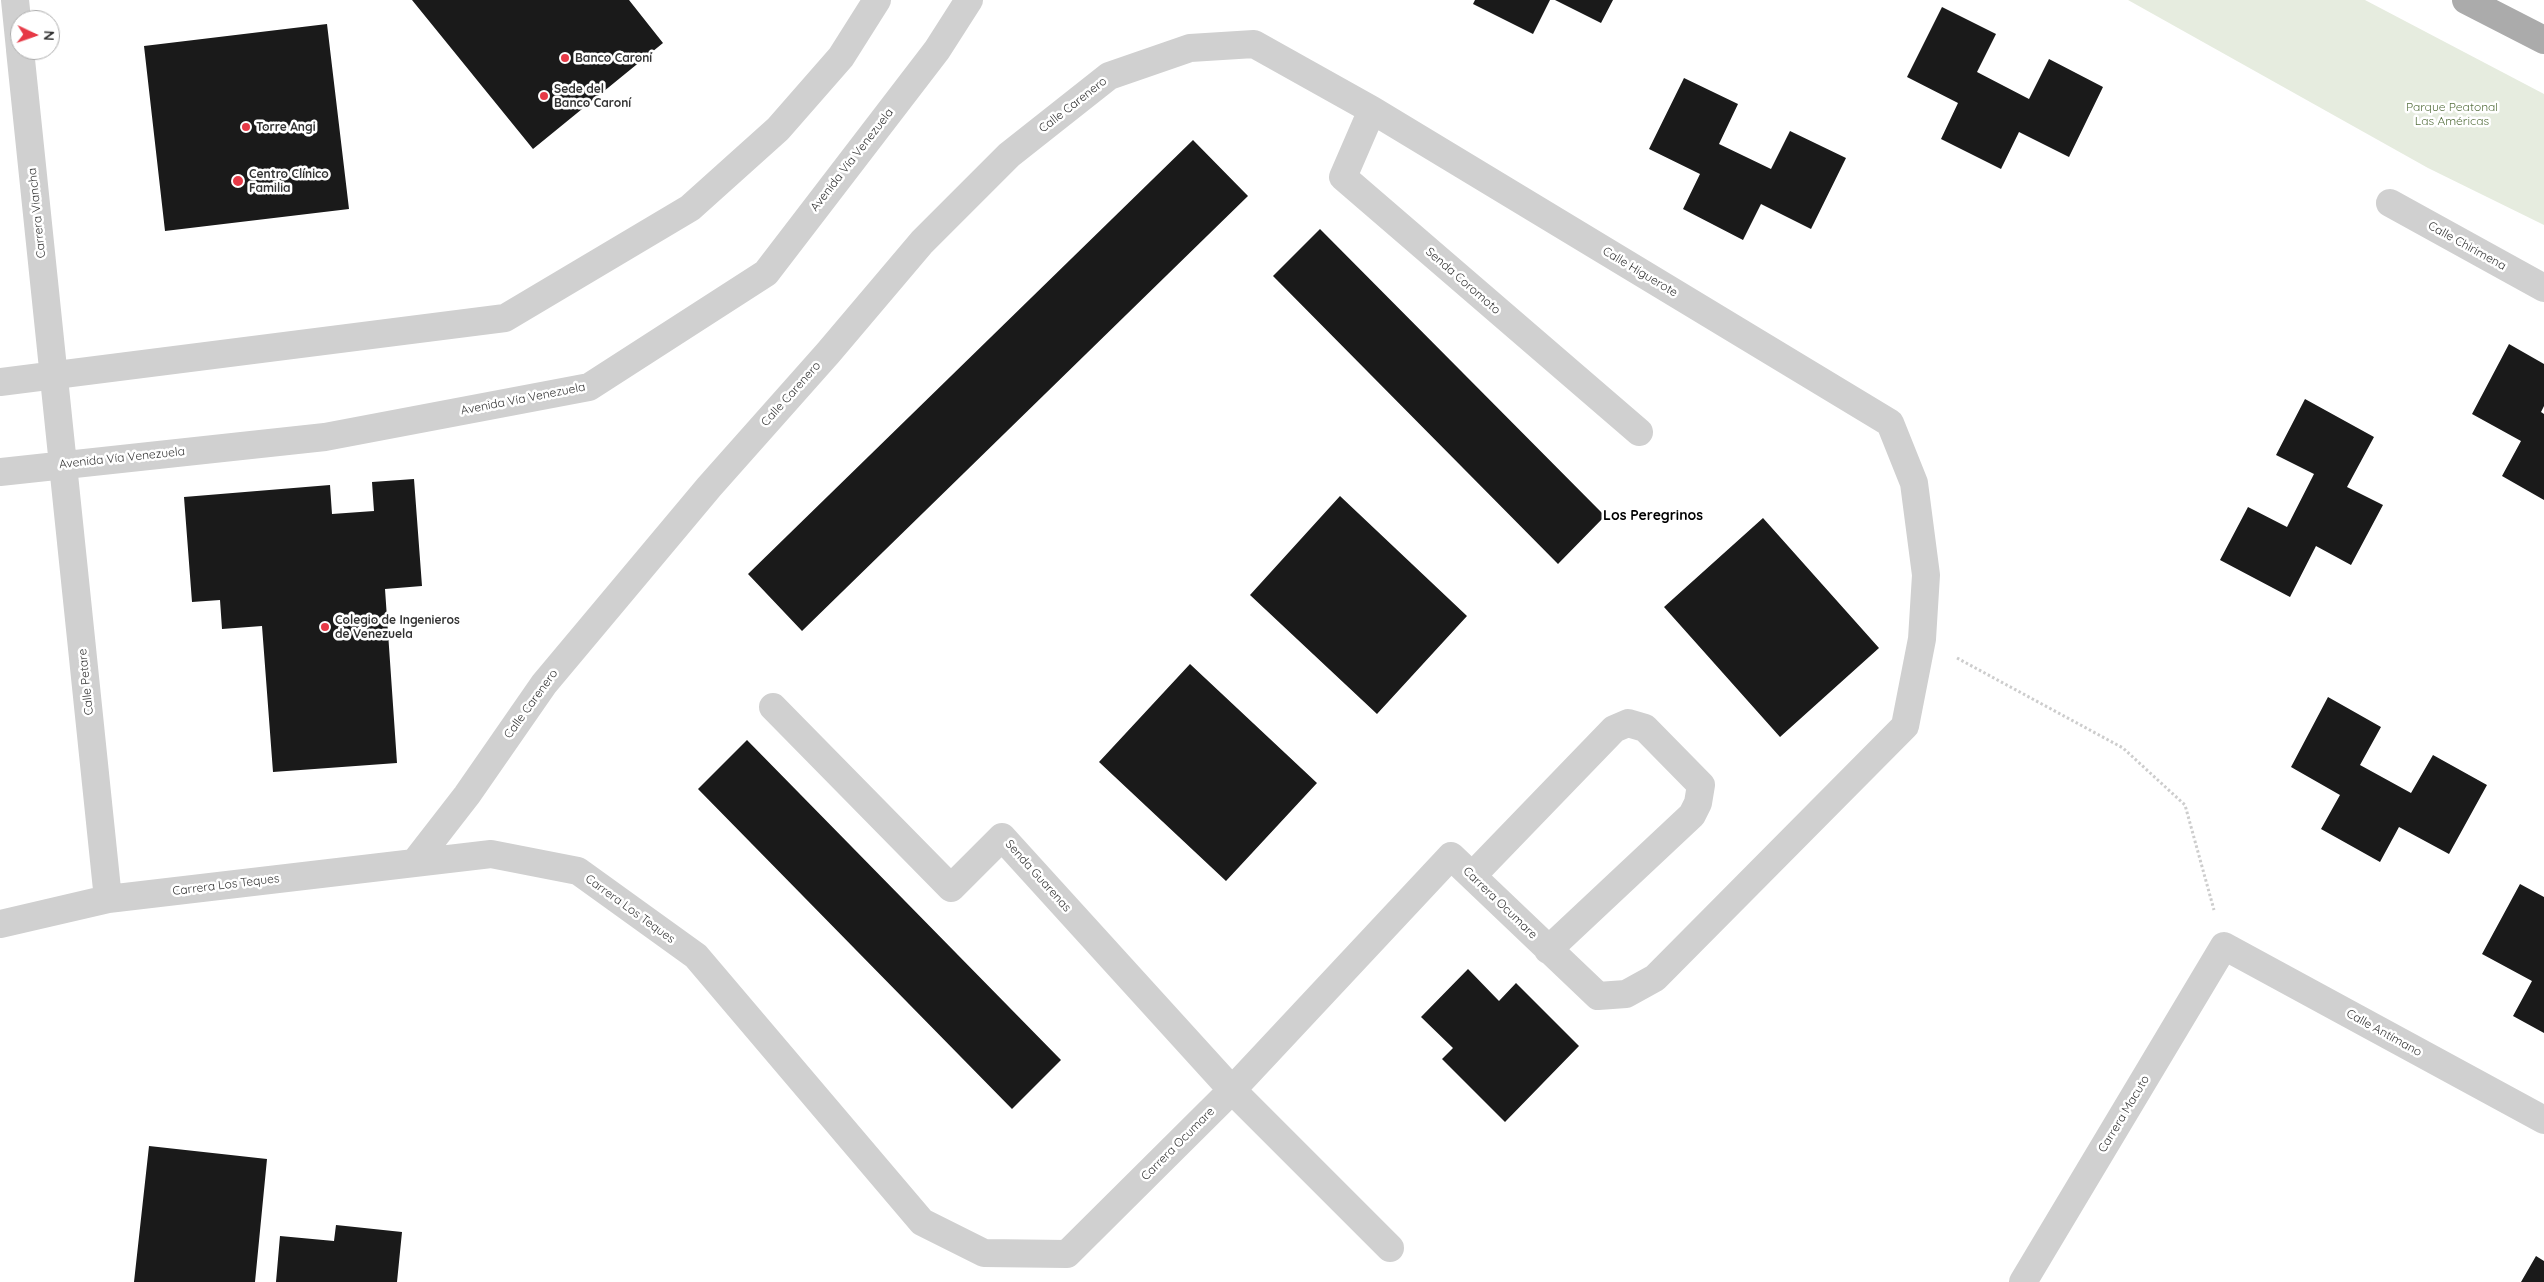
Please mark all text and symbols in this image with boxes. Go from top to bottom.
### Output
north arrow [10,10,60,60]
text: N [40,30,58,41]
place label: Banco Caroní [575,51,652,65]
marker: Banco Caroní [559,52,571,64]
street label: Calle Carenero [1036,74,1110,136]
place label: Sede del Banco Caroní [554,82,631,110]
marker: Sede del Banco Caroní [538,90,550,102]
park label: Parque Peatonal Las Américas [2406,100,2498,128]
street label: Avenida Vía Venezuela [807,106,897,214]
place label: Torre Angi [256,120,315,134]
marker: Torre Angi [240,121,252,133]
street label: Carrera Viancha [25,167,49,259]
place label: Centro Clínico Familia [249,167,329,195]
marker: Centro Clínico Familia [231,174,245,188]
street label: Calle Chirimena [2426,219,2508,273]
street label: Calle Higuerote [1600,244,1680,300]
street label: Senda Coromoto [1423,245,1503,317]
street label: Calle Carenero [758,359,824,429]
street label: Avenida Vía Venezuela [460,380,586,418]
street label: Avenida Vía Venezuela [58,444,186,472]
district label: Los Peregrinos [1603,508,1703,524]
place label: Colegio de Ingenieros de Venezuela [335,613,460,641]
marker: Colegio de Ingenieros de Venezuela [319,621,331,633]
street label: Calle Petare [75,648,97,716]
street label: Calle Carenero [501,667,561,741]
street label: Senda Guarenas [1002,837,1074,915]
street label: Carrera Ocumare [1460,864,1540,942]
street label: Carrera Los Teques [172,871,280,899]
street label: Carrera Los Teques [582,872,678,946]
street label: Calle Antímano [2344,1006,2424,1060]
street label: Carrera Macuto [2095,1073,2153,1155]
street label: Carrera Ocumare [1138,1104,1218,1184]

